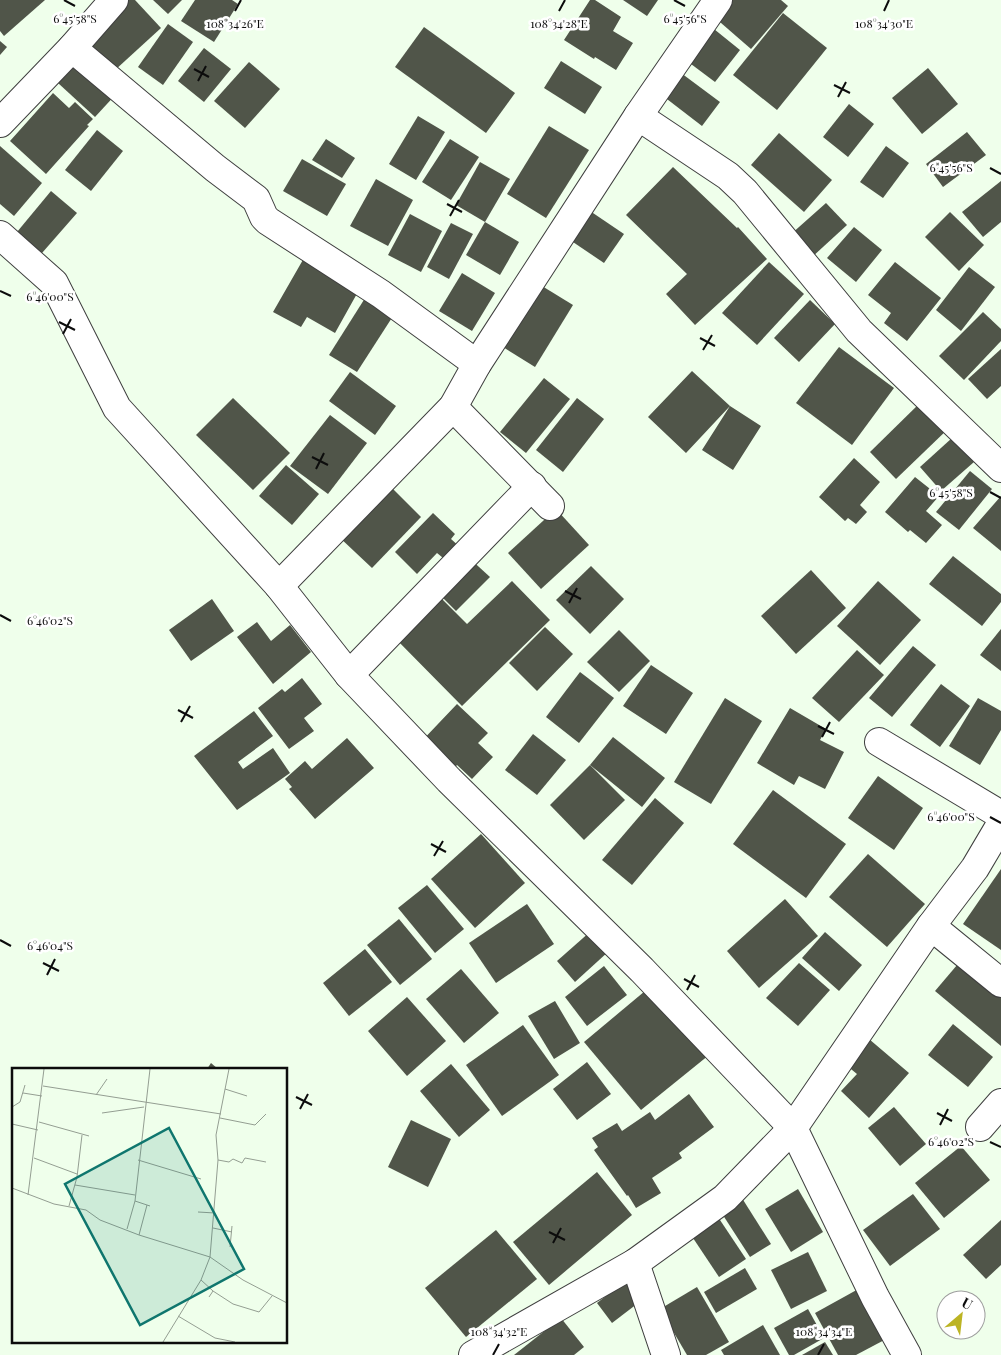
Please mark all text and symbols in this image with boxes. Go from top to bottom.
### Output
text: 6°45'58"S [53,10,97,26]
text: 6°45'56"S [663,10,707,26]
text: 108°34'26"E [206,15,264,31]
text: 108°34'28"E [530,15,588,31]
text: 108°34'30"E [855,15,913,31]
text: 6°45'56"S [929,159,973,175]
text: 6°46'00"S [26,288,74,304]
text: 6°45'58"S [929,484,973,500]
text: 6°46'02"S [27,612,73,628]
text: 6°46'00"S [927,808,975,824]
text: 6°46'04"S [27,937,73,953]
inset map [12,1068,288,1342]
text: 6°46'02"S [928,1133,974,1149]
north arrow [936,1290,986,1340]
text: U [959,1292,976,1314]
text: 108°34'32"E [471,1323,527,1339]
text: 108°34'34"E [796,1323,852,1339]

